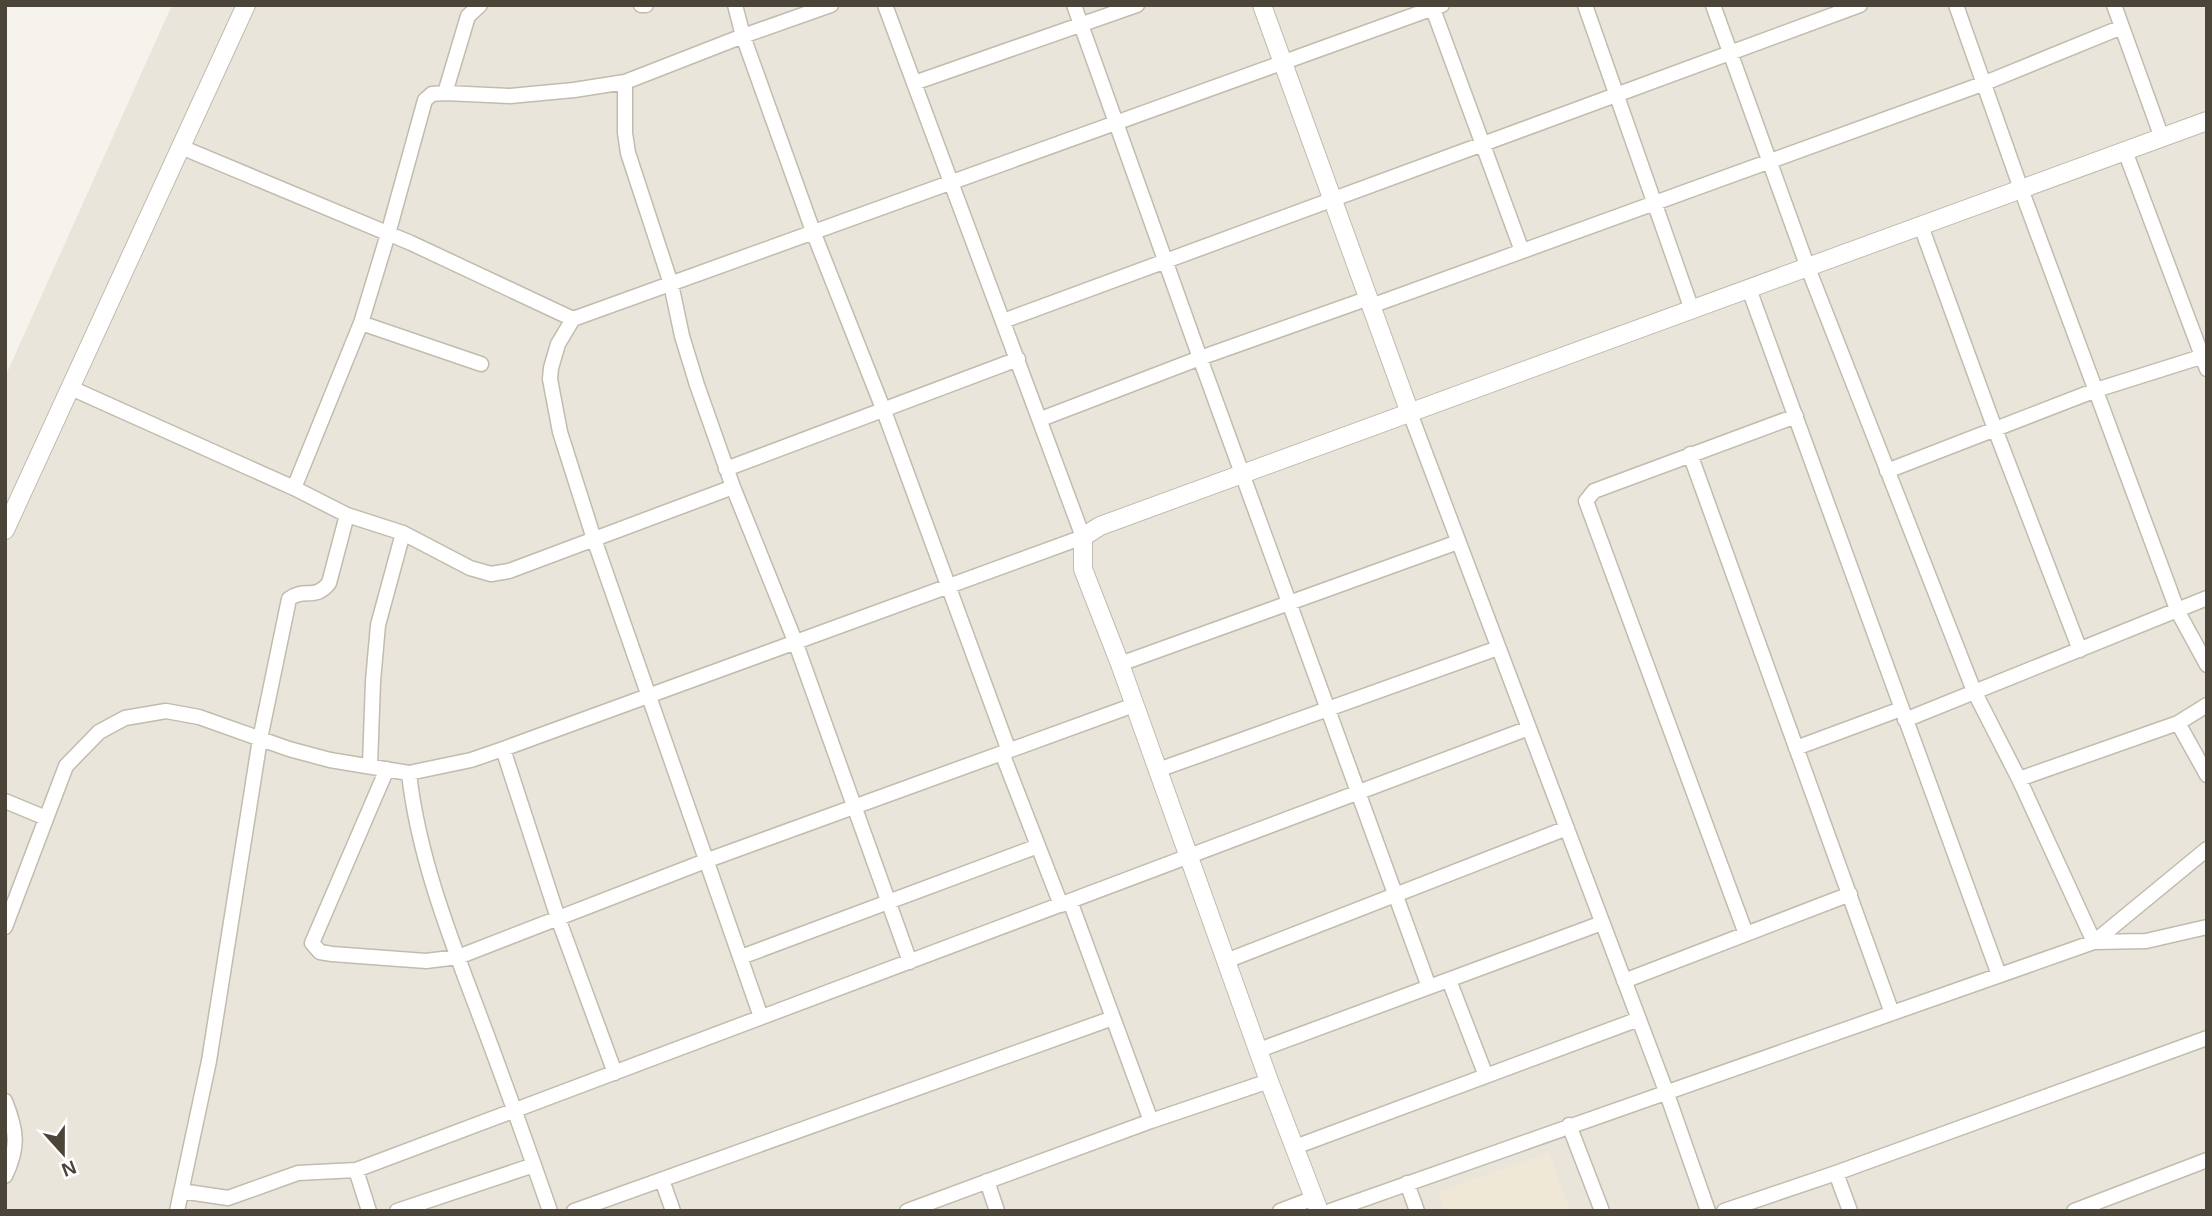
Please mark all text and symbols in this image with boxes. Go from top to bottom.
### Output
north arrow [28,1118,98,1188]
text: N [59,1156,79,1181]

